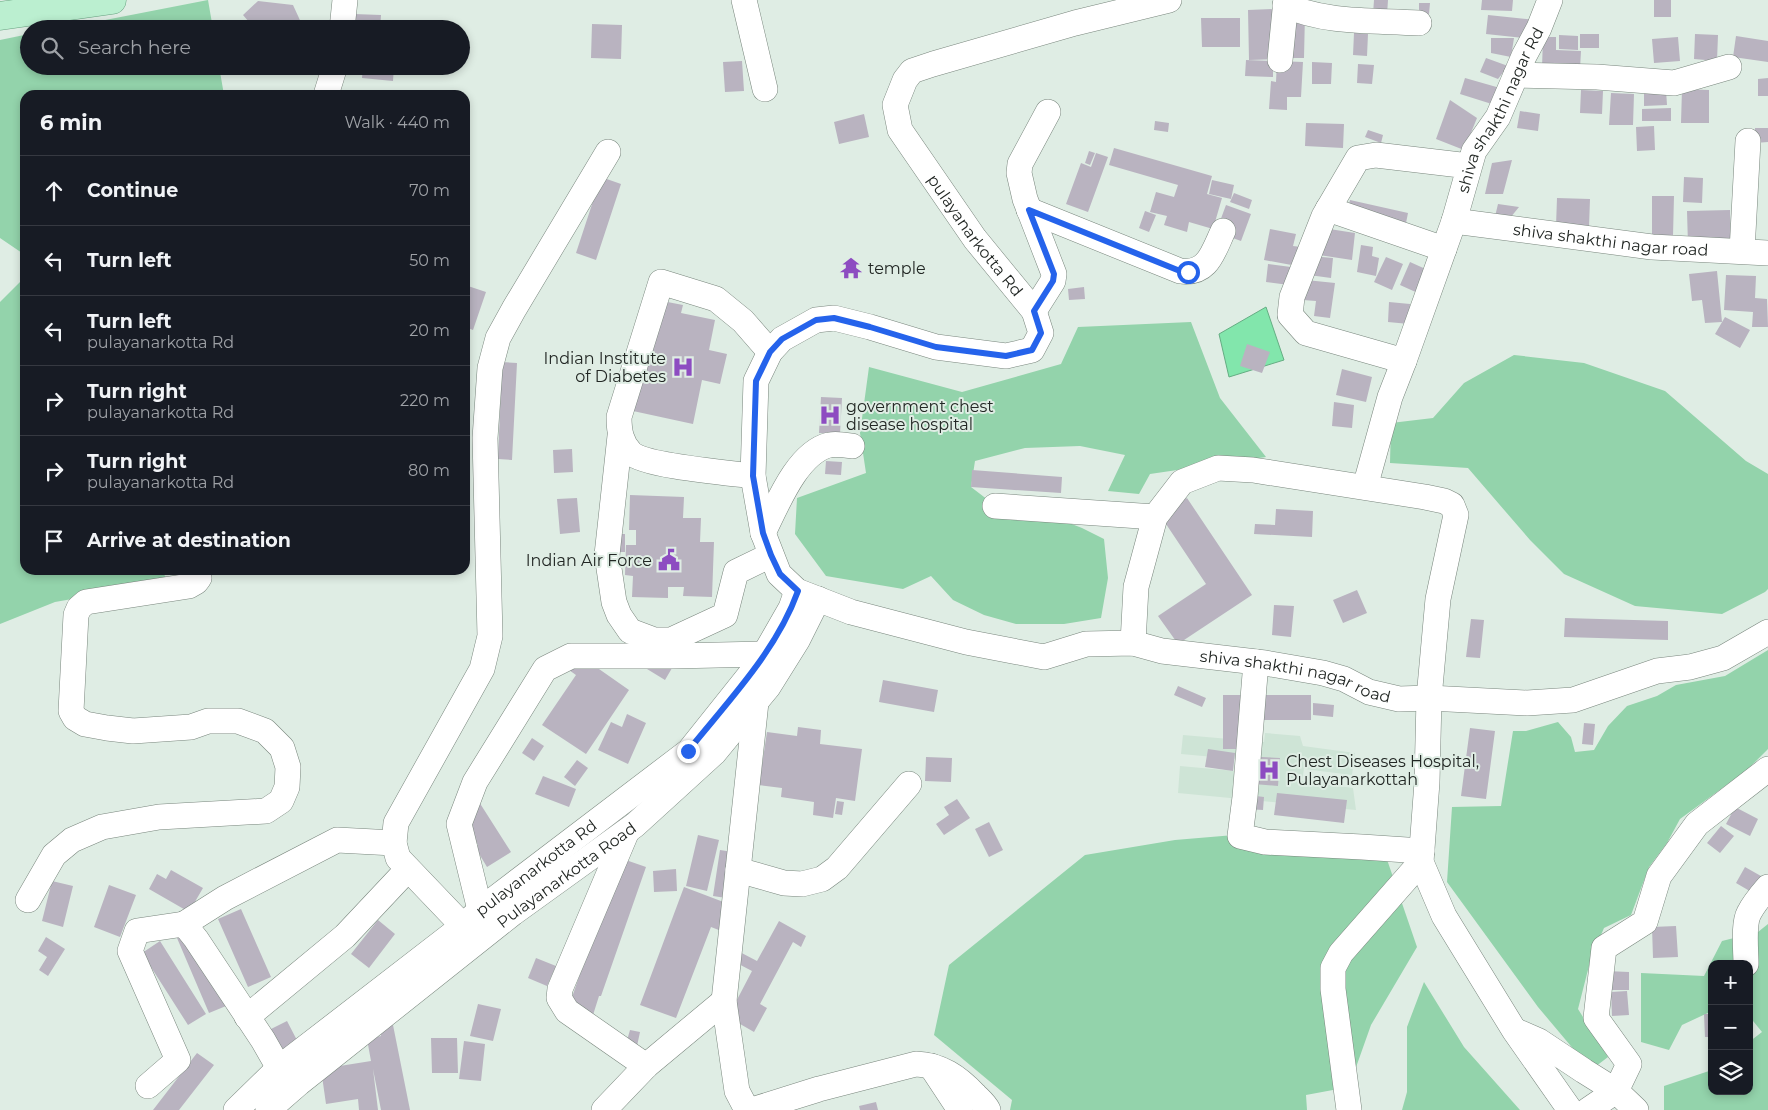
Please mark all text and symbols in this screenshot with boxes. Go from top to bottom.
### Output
search box [20,20,470,75]
street label: shiva shakthi nagar Rd [1454,24,1548,195]
icon: search [38,34,66,62]
text: Search here [78,36,191,59]
text: 6 min [40,110,102,135]
text: Walk · 440 m [344,113,450,132]
street label: pulayanarkotta Rd [923,171,1027,300]
icon: ahead [40,177,68,205]
text: Continue [87,179,178,202]
text: 70 m [409,181,450,200]
street label: shiva shakthi nagar road [1512,220,1709,260]
icon: left [40,247,68,275]
text: Turn left [87,249,172,272]
text: 50 m [409,251,450,270]
temple icon: temple [838,255,864,281]
place label: temple [868,259,926,278]
route start [1177,261,1200,284]
text: Turn left [87,310,172,333]
icon: left [40,317,68,345]
text: 20 m [409,321,450,340]
text: pulayanarkotta Rd [87,333,234,352]
place label: Indian Institute of Diabetes [544,349,666,386]
hospital icon: Indian Institute of Diabetes [670,354,696,380]
text: Turn right [87,380,187,403]
icon: right [40,387,68,415]
text: 220 m [400,391,450,410]
place label: government chest disease hospital [846,397,994,434]
hospital icon: government chest disease hospital [817,402,843,428]
text: pulayanarkotta Rd [87,403,234,422]
text: Turn right [87,450,187,473]
icon: right [40,457,68,485]
text: 80 m [408,461,450,480]
text: pulayanarkotta Rd [87,473,234,492]
icon: arrive [40,527,68,555]
text: Arrive at destination [87,529,291,552]
public building icon: Indian Air Force [656,547,682,573]
place label: Indian Air Force [526,551,652,570]
street label: shiva shakthi nagar road [1199,646,1393,707]
route end [677,740,700,763]
place label: Chest Diseases Hospital, Pulayanarkottah [1286,752,1479,789]
hospital icon: Chest Diseases Hospital, Pulayanarkottah [1256,757,1282,783]
street label: pulayanarkotta Rd [472,816,600,920]
street label: Pulayanarkotta Road [493,818,640,932]
map controls [1708,960,1753,1095]
button: + [1708,960,1753,1005]
button: − [1708,1005,1753,1050]
button: layers [1708,1050,1753,1095]

